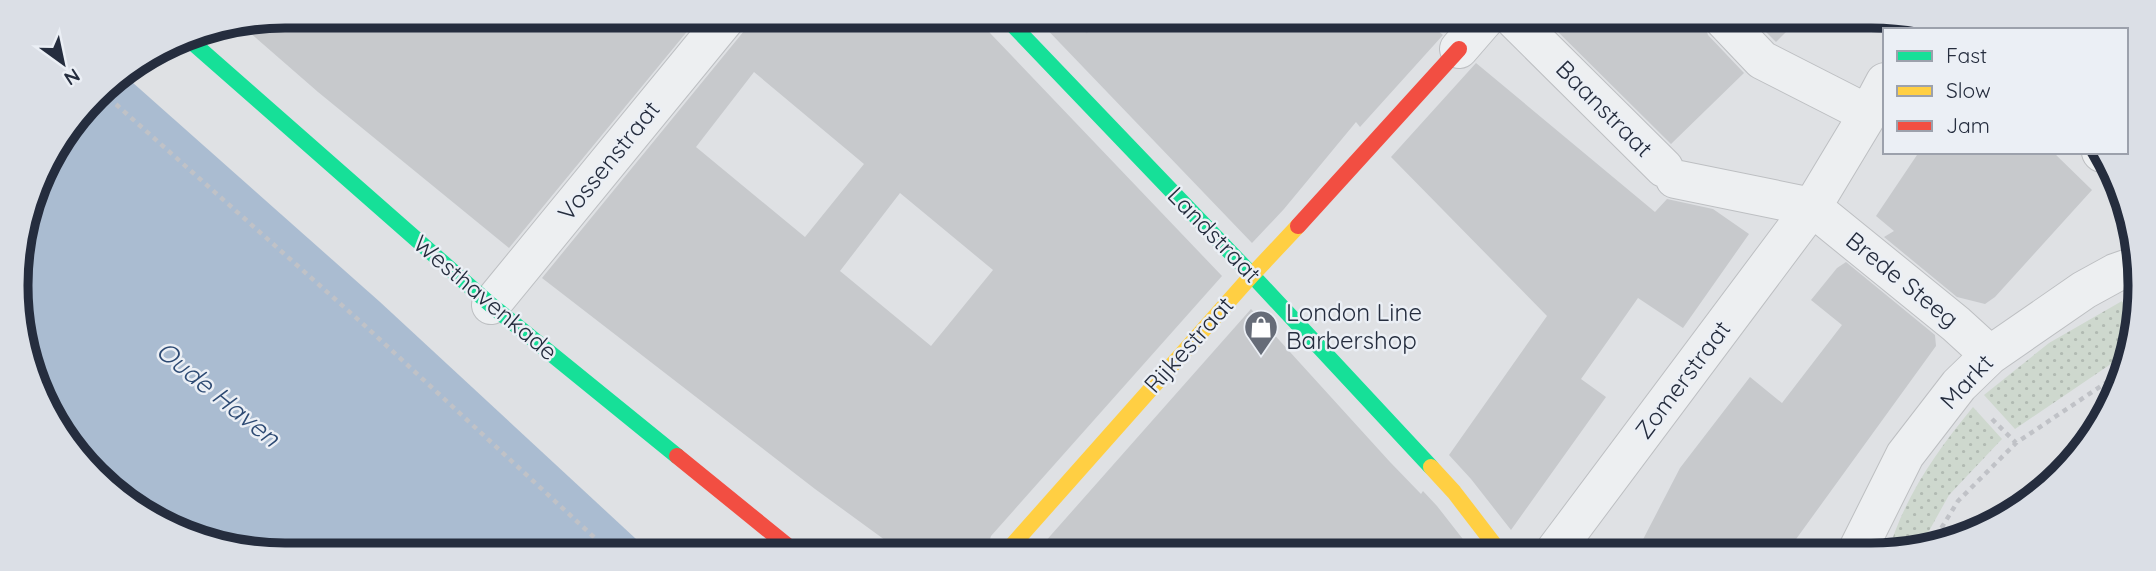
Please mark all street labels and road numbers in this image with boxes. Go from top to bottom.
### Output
street label: Baanstraat [1550,54,1659,163]
street label: Vossenstraat [551,94,666,226]
street label: Landstraat [1162,180,1268,288]
street label: Brede Steeg [1840,225,1965,334]
street label: Westhavenkade [407,228,564,366]
street label: Rijkestraat [1137,290,1239,399]
street label: Zomerstraat [1628,314,1736,444]
street label: Markt [1933,347,1999,415]

